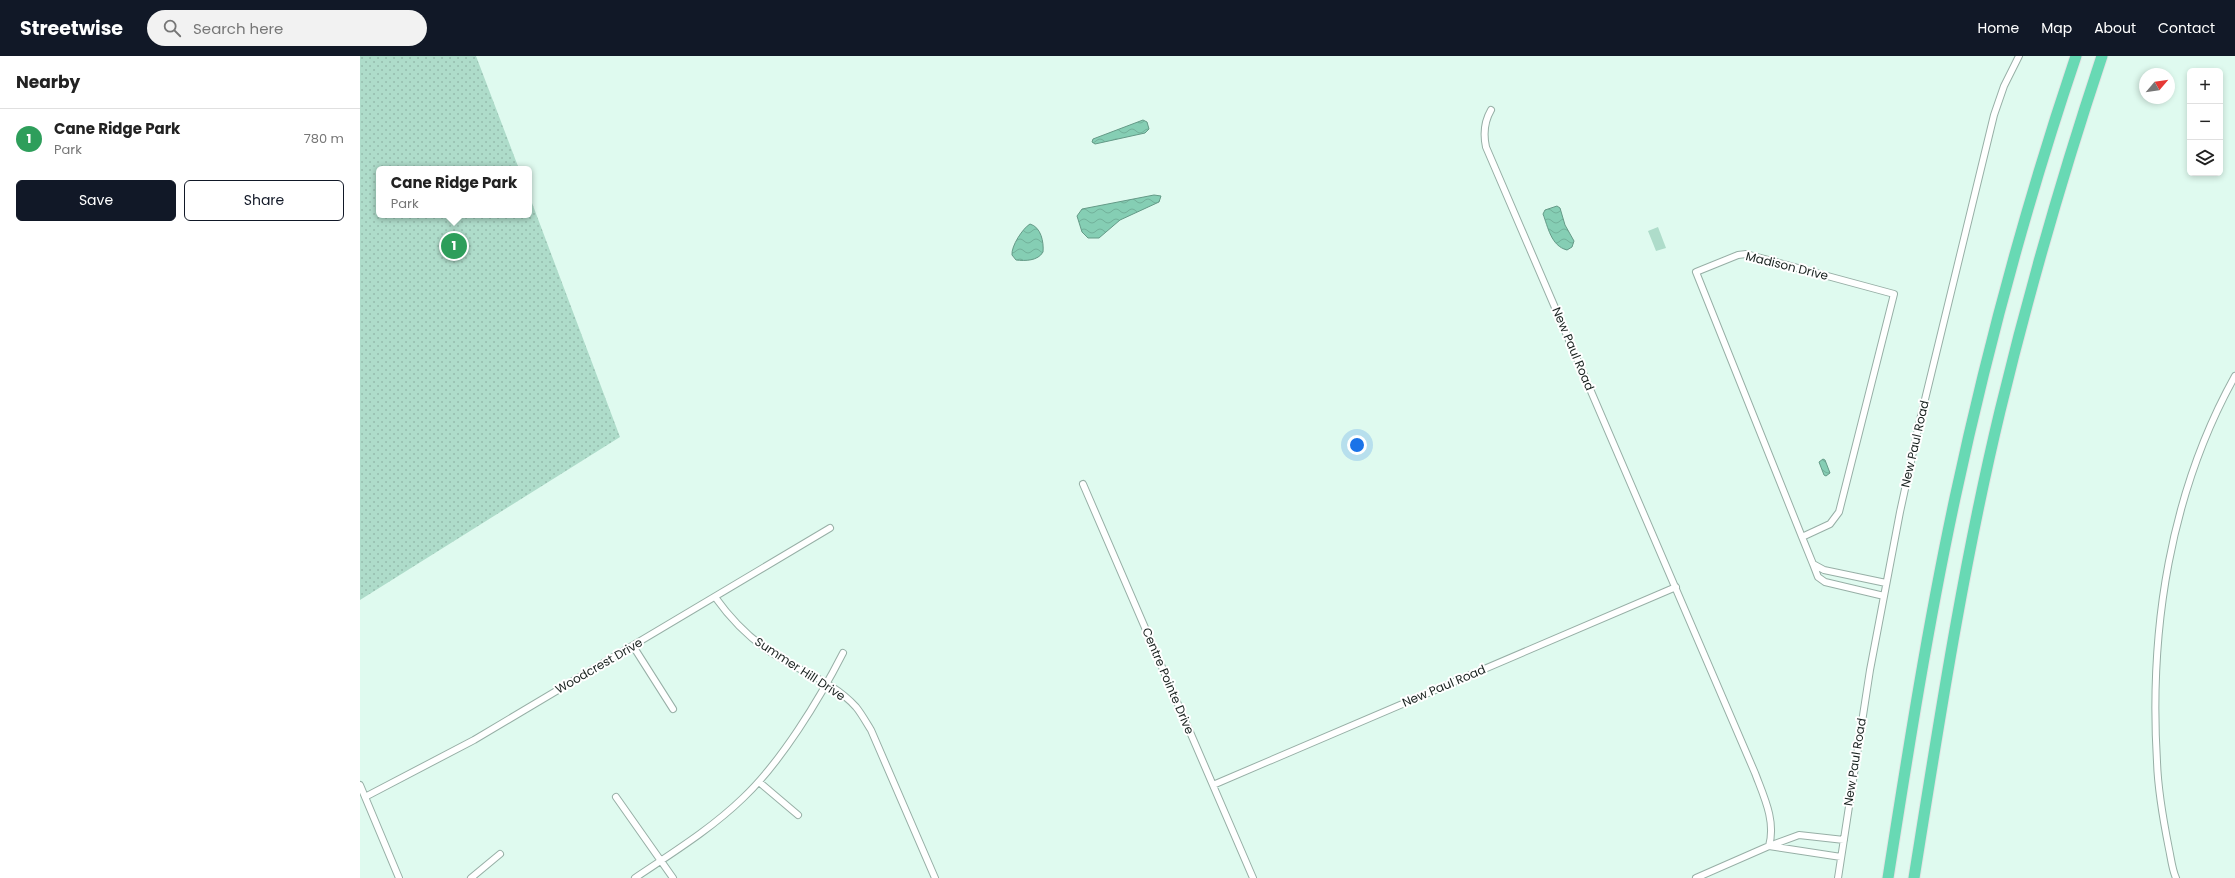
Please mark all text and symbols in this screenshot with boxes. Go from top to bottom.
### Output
search box [147,10,427,46]
text: Streetwise [20,15,123,42]
icon: search [161,17,183,39]
text: Search here [193,18,283,39]
text: Home [1977,18,2019,38]
text: Map [2041,18,2072,38]
text: About [2094,18,2136,38]
text: Contact [2158,18,2215,38]
north arrow [2139,68,2175,104]
map controls [2187,68,2223,176]
button: + [2187,68,2223,104]
text: Nearby [16,70,80,94]
button: − [2187,104,2223,140]
text: Cane Ridge Park [54,118,180,139]
text: 1 [27,129,31,148]
text: 780 m [304,129,344,148]
text: Park [54,140,82,159]
button: layers [2187,140,2223,176]
popup [376,166,532,218]
text: Cane Ridge Park [391,172,517,193]
button: Save [16,180,176,221]
button: Share [184,180,344,221]
text: Park [391,194,419,213]
pin: 1 [441,231,467,261]
street label: Madison Drive [1744,247,1830,284]
street label: New Paul Road [1548,305,1599,393]
street label: New Paul Road [1896,399,1933,489]
your location [1347,435,1367,455]
street label: Centre Pointe Drive [1138,625,1199,737]
street label: Summer Hill Drive [752,633,849,704]
street label: Woodcrest Drive [552,634,646,698]
street label: New Paul Road [1400,660,1488,711]
street label: New Paul Road [1839,717,1870,807]

